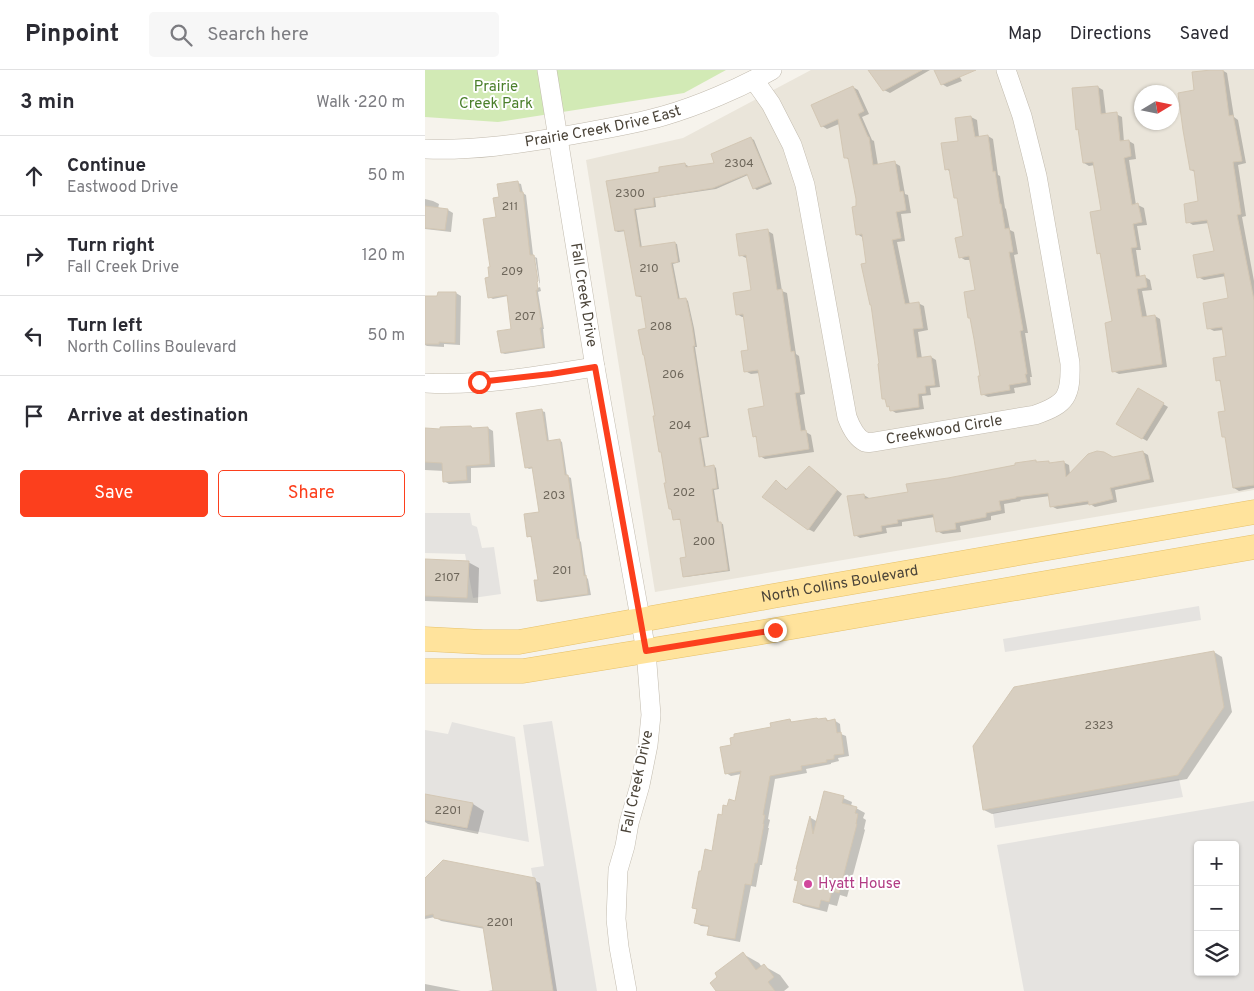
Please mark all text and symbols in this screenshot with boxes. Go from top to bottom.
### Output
search box [149,12,499,57]
text: Pinpoint [25,20,119,50]
icon: search [167,21,195,49]
text: Search here [207,23,309,47]
text: Map [1008,23,1042,46]
text: Directions [1070,23,1152,46]
text: Saved [1180,23,1229,46]
park label: Prairie Creek Park [459,78,533,114]
north arrow [1134,85,1179,130]
text: 3 min [20,89,75,116]
text: Walk · 220 m [316,93,405,113]
street label: Prairie Creek Drive East [524,101,684,152]
text: Continue [67,154,146,178]
house number: 2304 [724,156,754,172]
icon: ahead [20,162,48,190]
text: 50 m [368,166,405,186]
text: Eastwood Drive [67,178,178,198]
house number: 2300 [615,186,645,202]
house number: 211 [502,199,518,215]
text: Turn right [67,234,155,258]
icon: right [20,242,48,270]
street label: Fall Creek Drive [566,242,601,349]
text: 120 m [362,246,405,266]
text: Fall Creek Drive [67,258,179,278]
house number: 210 [639,261,659,277]
house number: 209 [501,264,523,280]
house number: 207 [515,309,535,325]
text: Turn left [67,314,143,338]
house number: 208 [650,319,672,335]
icon: left [20,322,48,350]
text: 50 m [368,326,405,346]
text: North Collins Boulevard [67,338,237,358]
house number: 206 [662,367,684,383]
route start [468,371,491,394]
icon: arrive [20,402,48,430]
text: Arrive at destination [67,404,248,428]
street label: Creekwood Circle [885,411,1004,449]
house number: 204 [669,418,691,434]
button: Save [20,470,208,517]
button: Share [218,470,405,517]
house number: 202 [673,485,695,501]
house number: 203 [543,488,565,504]
house number: 200 [693,534,715,550]
street label: North Collins Boulevard [760,561,920,607]
house number: 201 [552,563,572,579]
house number: 2107 [434,570,460,586]
route end [764,619,787,642]
house number: 2323 [1085,718,1113,734]
street label: Fall Creek Drive [618,729,658,835]
house number: 2201 [435,803,461,819]
map controls [1194,841,1239,976]
button: + [1194,841,1239,886]
place label: Hyatt House [818,875,901,894]
marker: Hyatt House [802,878,814,890]
button: − [1194,886,1239,931]
house number: 2201 [487,915,513,931]
button: layers [1194,931,1239,976]

